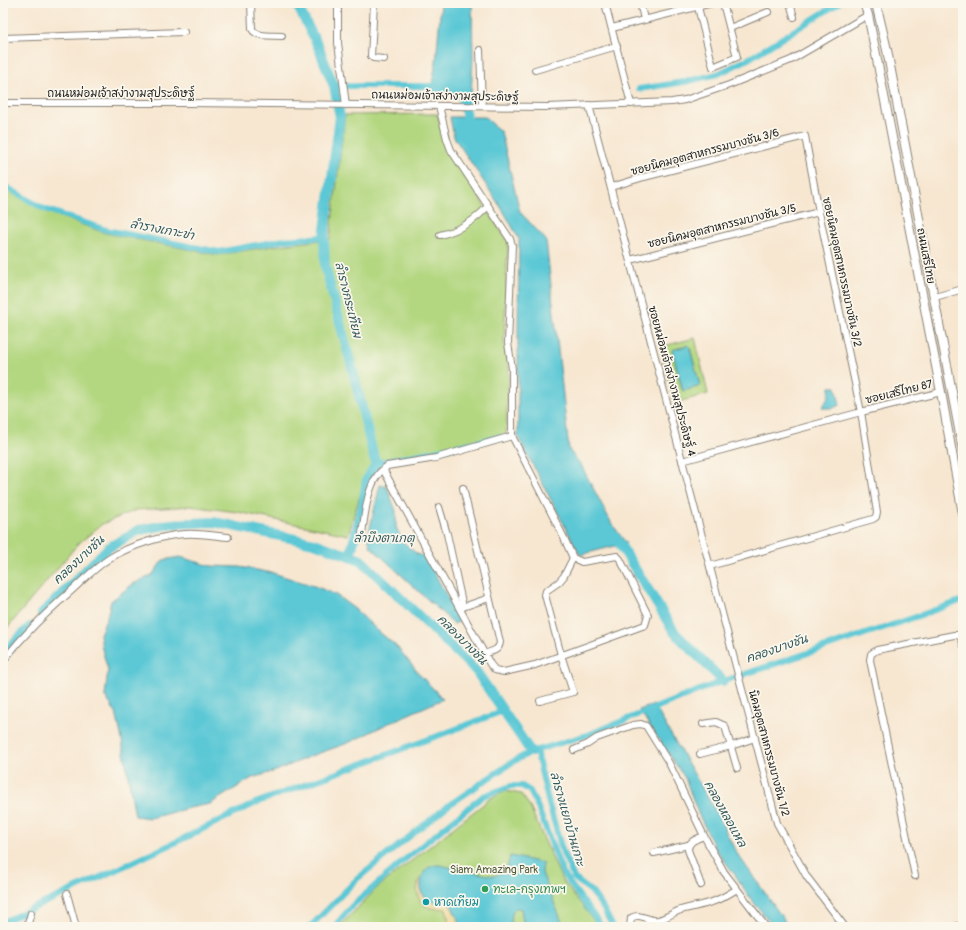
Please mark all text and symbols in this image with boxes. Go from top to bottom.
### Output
street label: ถนนหม่อมเจ้าสง่างามสุประดิษฐ์ [47,85,195,102]
street label: ถนนหม่อมเจ้าสง่างามสุประดิษฐ์ [371,86,519,106]
street label: ซอยนิคมอุตสาหกรรมบางชัน 3/6 [629,125,781,180]
street label: ซอยนิคมอุตสาหกรรมบางชัน 3/2 [818,196,865,348]
street label: ซอยนิคมอุตสาหกรรมบางชัน 3/5 [646,200,798,253]
water label: ลำรางเกาะข่า [129,215,196,244]
street label: ถนนเสรีไทย [914,227,940,285]
water label: ลำรางกระเทียม [331,260,366,341]
street label: ซอยหม่อมเจ้าสง่างามสุประดิษฐ์ 4 [644,304,700,459]
street label: ซอยเสรีไทย 87 [864,375,934,407]
water label: ลำบึงตาเกตุ [354,530,415,547]
water label: คลองบางชัน [50,532,108,587]
water label: คลองบางชัน [434,612,490,668]
water label: คลองบางชัน [744,631,810,667]
street label: นิคมอุตสาหกรรมบางชัน 1/2 [744,688,793,818]
water label: ลำรางแยกบ้านเกาะ [546,770,589,869]
water label: คลองหลอแหล [701,778,750,850]
park label: Siam Amazing Park [450,863,539,876]
place label: ทะเล-กรุงเทพฯ [493,883,566,898]
marker: ทะเล-กรุงเทพฯ [480,884,490,894]
place label: หาดเทียม [434,895,479,909]
marker: หาดเทียม [421,897,431,907]

